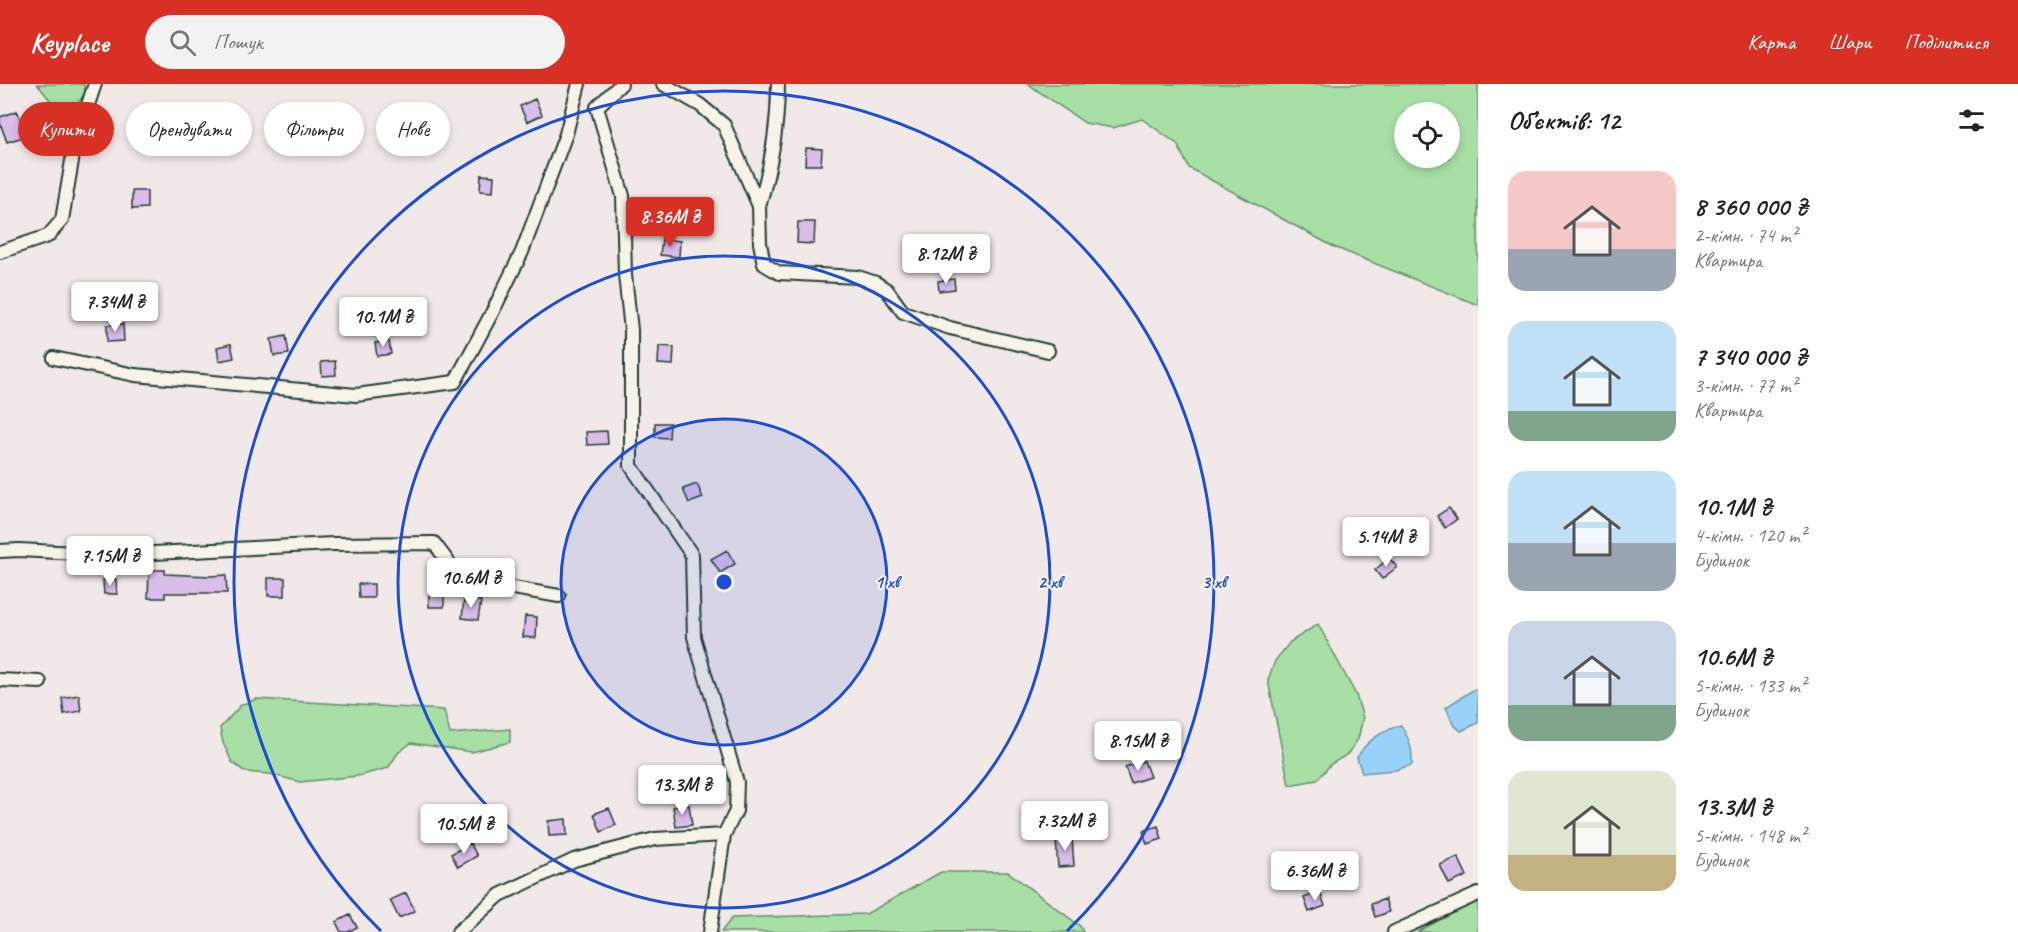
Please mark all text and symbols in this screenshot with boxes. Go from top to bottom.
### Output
search box [145,15,565,69]
text: Keyplace [30,25,109,60]
icon: search [166,26,199,59]
text: Пошук [214,28,263,56]
text: Карта [1747,29,1795,55]
text: Шари [1828,29,1872,55]
text: Поділитися [1905,29,1988,55]
chip: Купити [18,102,114,156]
chip: Орендувати [126,102,252,156]
chip: Фільтри [264,102,364,156]
chip: Нове [376,102,450,156]
map controls [1394,102,1460,168]
button: locate [1394,102,1460,168]
text: Об’єктів: 12 [1508,104,1620,137]
icon: filters [1955,104,1988,137]
text: 8 360 000 ₴ [1694,190,1807,223]
icon: home [1556,195,1628,267]
pin: 8.36M ₴ [615,197,725,248]
text: 8.36M ₴ [640,204,700,229]
text: 2-кімн. · 74 m² [1694,223,1797,248]
pin: 8.12M ₴ [891,234,1001,285]
text: 8.12M ₴ [916,241,976,266]
text: Квартира [1694,248,1762,273]
pin: 7.34M ₴ [60,282,170,333]
text: 7.34M ₴ [85,289,145,314]
pin: 10.1M ₴ [328,297,438,348]
text: 10.1M ₴ [353,304,413,329]
text: 7 340 000 ₴ [1694,340,1807,373]
icon: home [1556,345,1628,417]
text: 3-кімн. · 77 m² [1694,373,1797,398]
text: Квартира [1694,398,1762,423]
text: 10.1M ₴ [1694,490,1771,523]
icon: home [1556,495,1628,567]
pin: 5.14M ₴ [1331,517,1441,568]
text: 4-кімн. · 120 m² [1694,523,1806,548]
text: 5.14M ₴ [1356,524,1416,549]
pin: 7.15M ₴ [55,536,165,587]
text: 7.15M ₴ [80,543,140,568]
text: Будинок [1694,548,1749,573]
pin: 10.6M ₴ [416,558,526,609]
text: 10.6M ₴ [441,565,501,590]
text: 1 хв [875,571,902,593]
text: 2 хв [1038,571,1065,593]
text: 3 хв [1202,571,1229,593]
centre of rings [714,572,734,592]
text: 10.6M ₴ [1694,640,1772,673]
icon: home [1556,645,1628,717]
text: 5-кімн. · 133 m² [1694,673,1806,698]
text: Будинок [1694,698,1749,723]
pin: 8.15M ₴ [1083,721,1193,772]
text: 8.15M ₴ [1108,728,1168,753]
pin: 13.3M ₴ [627,765,737,816]
text: 13.3M ₴ [652,772,712,797]
text: 13.3M ₴ [1694,790,1771,823]
icon: home [1556,795,1628,867]
pin: 7.32M ₴ [1010,801,1120,852]
pin: 10.5M ₴ [409,804,519,855]
text: 7.32M ₴ [1035,808,1095,833]
text: 10.5M ₴ [434,811,494,836]
text: 5-кімн. · 148 m² [1694,823,1806,848]
text: Будинок [1694,848,1749,873]
pin: 6.36M ₴ [1260,851,1370,902]
text: 6.36M ₴ [1285,858,1345,883]

